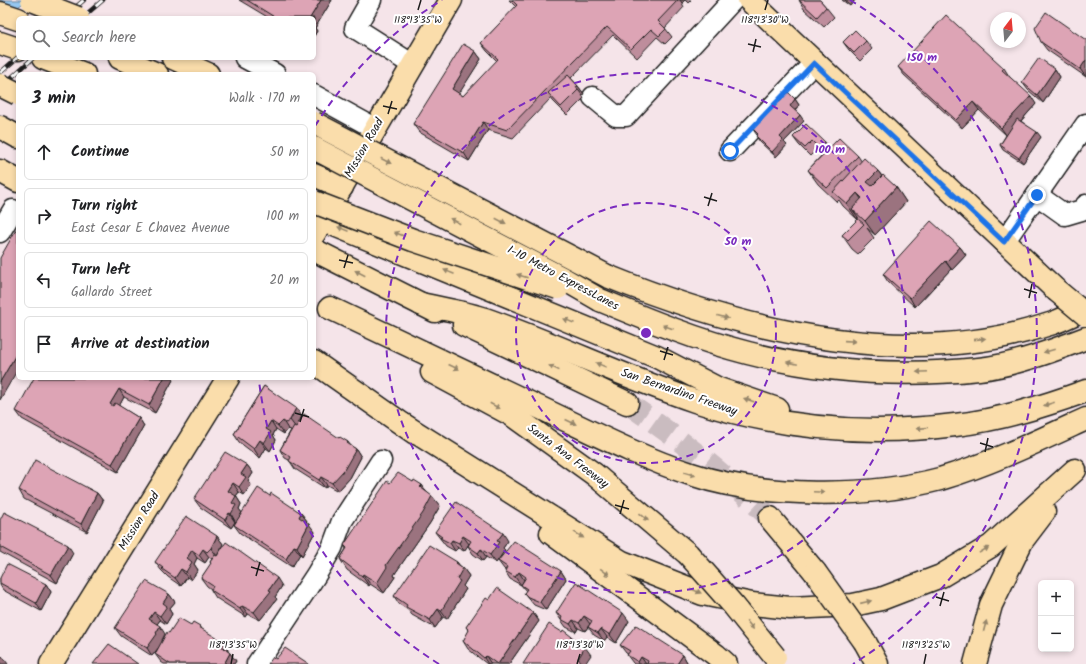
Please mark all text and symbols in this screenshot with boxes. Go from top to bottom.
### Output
text: 118°13'35"W [394,12,442,28]
text: 118°13'30"W [741,12,789,28]
north arrow [990,12,1026,48]
search box [16,16,316,60]
text: Search here [62,26,136,50]
icon: search [30,27,52,49]
text: 150 m [907,48,937,67]
text: 3 min [32,85,76,112]
text: Walk · 170 m [229,88,300,109]
street label: Mission Road [339,114,389,181]
text: Continue [71,140,129,164]
text: 100 m [815,140,845,159]
icon: ahead [33,141,55,163]
text: 50 m [270,142,299,163]
route start [721,142,739,160]
one-way arrow [380,157,392,164]
route end [1028,186,1046,204]
text: Turn right [71,194,138,218]
icon: right [33,205,55,227]
text: 100 m [266,206,299,227]
one-way arrow [495,217,507,224]
text: East Cesar E Chavez Avenue [71,218,229,239]
one-way arrow [449,218,460,225]
one-way arrow [336,225,348,231]
one-way arrow [393,231,405,237]
text: 50 m [724,232,752,251]
street label: I-10 Metro ExpressLanes [504,240,622,316]
text: Turn left [71,258,131,282]
one-way arrow [442,268,454,274]
icon: left [33,269,55,291]
text: 20 m [269,270,299,291]
one-way arrow [355,270,366,276]
one-way arrow [516,273,528,279]
text: Gallardo Street [71,282,152,303]
one-way arrow [717,314,729,320]
one-way arrow [563,317,575,323]
one-way arrow [661,323,673,329]
centre of rings [639,326,653,340]
text: Arrive at destination [71,332,210,356]
icon: arrive [33,333,55,355]
one-way arrow [974,336,986,343]
one-way arrow [844,337,856,344]
one-way arrow [1043,348,1055,354]
one-way arrow [786,359,798,365]
one-way arrow [594,361,606,367]
street label: San Bernardino Freeway [618,363,740,421]
one-way arrow [448,364,459,370]
one-way arrow [548,365,560,371]
one-way arrow [916,369,928,376]
one-way arrow [743,396,755,402]
one-way arrow [1043,401,1055,407]
one-way arrow [490,403,501,409]
street label: Santa Ana Freeway [523,419,613,493]
one-way arrow [566,419,577,425]
one-way arrow [916,425,928,432]
one-way arrow [685,471,697,477]
street label: Mission Road [113,487,165,554]
one-way arrow [813,489,826,495]
one-way arrow [639,512,650,521]
one-way arrow [574,531,584,539]
one-way arrow [978,547,990,554]
one-way arrow [599,568,610,576]
map controls [1038,580,1074,652]
button: + [1038,580,1074,616]
one-way arrow [690,589,702,595]
one-way arrow [860,599,872,605]
button: − [1038,616,1074,652]
one-way arrow [746,620,754,631]
one-way arrow [983,620,989,633]
text: 118°13'35"W [209,637,257,653]
text: 118°13'30"W [556,637,604,653]
text: 118°13'25"W [902,637,950,653]

